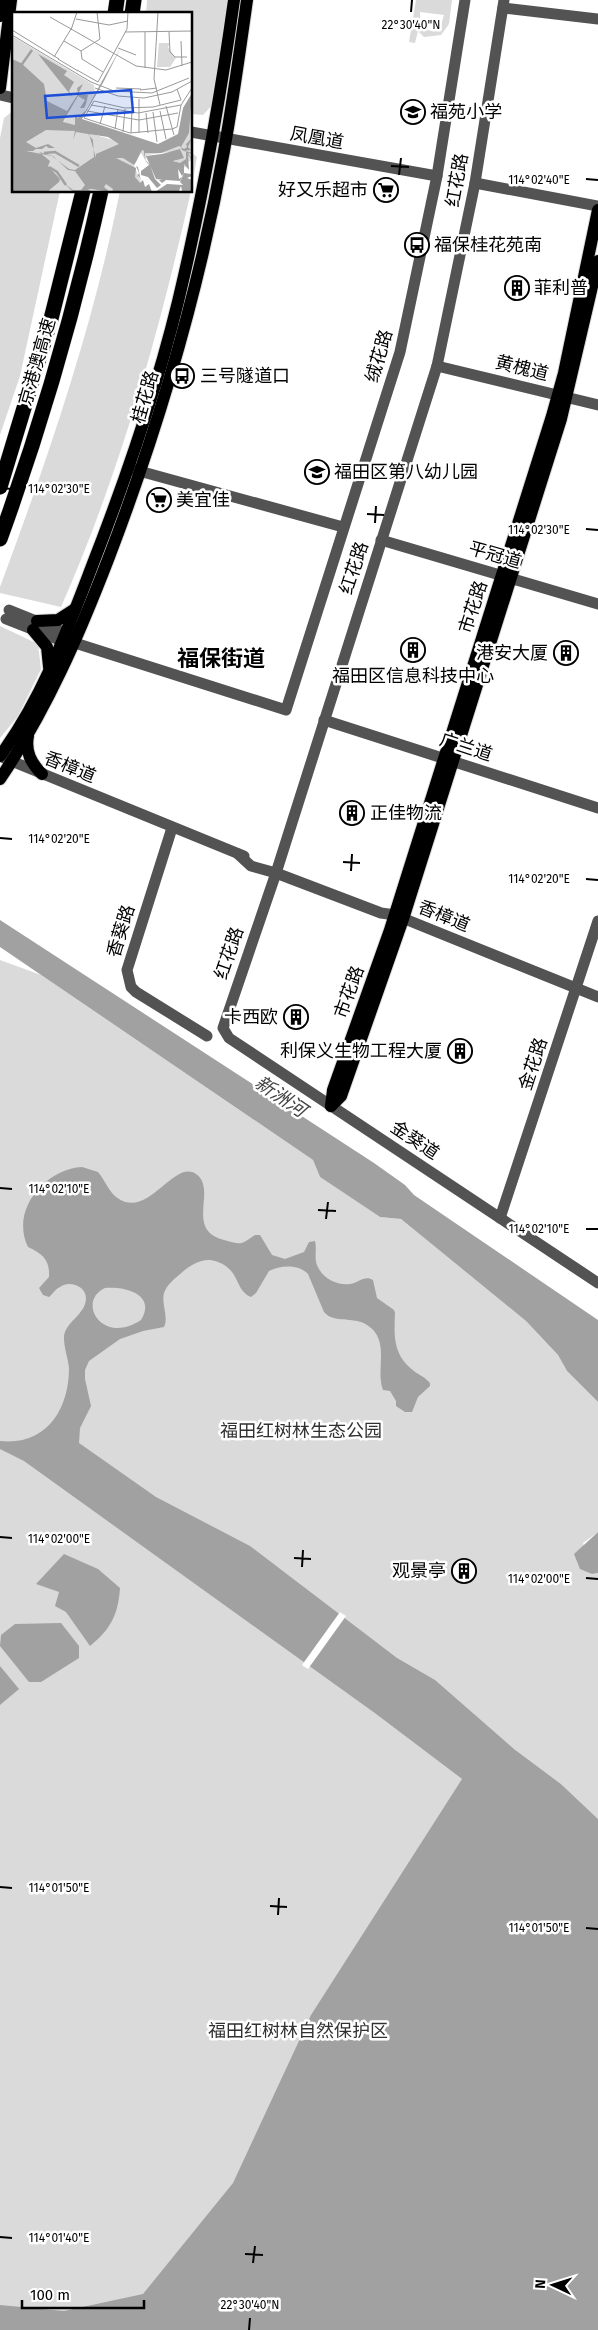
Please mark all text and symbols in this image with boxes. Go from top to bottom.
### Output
inset map [12,12,192,192]
text: 22°30'40"N [382,18,440,32]
school or university icon: 福苑小学 [400,99,426,125]
place label: 福苑小学 [430,101,502,123]
street label: 凤凰道 [289,122,345,154]
street label: 红花路 [441,152,473,208]
text: 114°02'40"E [508,173,570,187]
supermarket icon: 好又乐超市 [373,177,399,203]
place label: 好又乐超市 [278,179,368,201]
bus stop icon: 福保桂花苑南 [404,232,430,258]
place label: 福保桂花苑南 [434,234,542,256]
building icon: 菲利普 [504,275,530,301]
place label: 菲利普 [534,277,588,299]
street label: 京港澳高速 [14,316,60,408]
street label: 绒花路 [361,327,397,385]
street label: 黄槐道 [493,351,551,385]
bus stop icon: 三号隧道口 [169,363,195,389]
place label: 三号隧道口 [200,365,290,387]
street label: 桂花路 [127,368,163,426]
school or university icon: 福田区第八幼儿园 [304,459,330,485]
place label: 福田区第八幼儿园 [334,461,478,483]
text: 114°02'30"E [28,482,90,496]
supermarket icon: 美宜佳 [146,487,172,513]
place label: 美宜佳 [176,489,230,511]
text: 114°02'30"E [508,523,570,537]
street label: 平冠道 [466,537,524,573]
street label: 红花路 [335,539,373,597]
street label: 市花路 [454,578,492,636]
building icon: 福田区信息科技中心 [400,637,426,663]
building icon: 港安大厦 [553,640,579,666]
place label: 港安大厦 [476,642,548,664]
district label: 福保街道 [177,645,265,672]
place label: 福田区信息科技中心 [332,665,494,687]
street label: 广兰道 [437,728,495,766]
street label: 香樟道 [41,747,99,787]
building icon: 正佳物流 [339,800,365,826]
place label: 正佳物流 [370,802,442,824]
text: 114°02'20"E [28,832,90,846]
text: 114°02'20"E [508,872,570,886]
street label: 香樟道 [415,896,473,936]
street label: 香葵路 [103,902,139,960]
street label: 红花路 [210,924,248,982]
street label: 市花路 [329,963,369,1021]
building icon: 卡西欧 [283,1004,309,1030]
place label: 卡西欧 [224,1006,278,1028]
street label: 金花路 [514,1035,552,1093]
building icon: 利保义生物工程大厦 [447,1038,473,1064]
place label: 利保义生物工程大厦 [280,1040,442,1062]
water label: 新洲河 [251,1071,314,1124]
street label: 金葵道 [386,1116,444,1164]
text: 114°02'10"E [29,1182,90,1196]
text: 114°02'10"E [509,1222,570,1236]
park label: 福田红树林生态公园 [220,1420,382,1442]
text: 114°02'00"E [28,1532,90,1546]
building icon: 观景亭 [451,1558,477,1584]
place label: 观景亭 [392,1560,446,1582]
text: 114°02'00"E [508,1572,570,1586]
text: 114°01'50"E [29,1881,89,1895]
text: 114°01'50"E [509,1921,569,1935]
park label: 福田红树林自然保护区 [208,2020,388,2042]
text: 114°01'40"E [29,2231,89,2245]
north arrow [528,2260,578,2310]
scale bar [22,2278,145,2310]
text: N [532,2279,549,2289]
text: 100 m [30,2286,70,2304]
text: 22°30'40"N [221,2298,279,2312]

